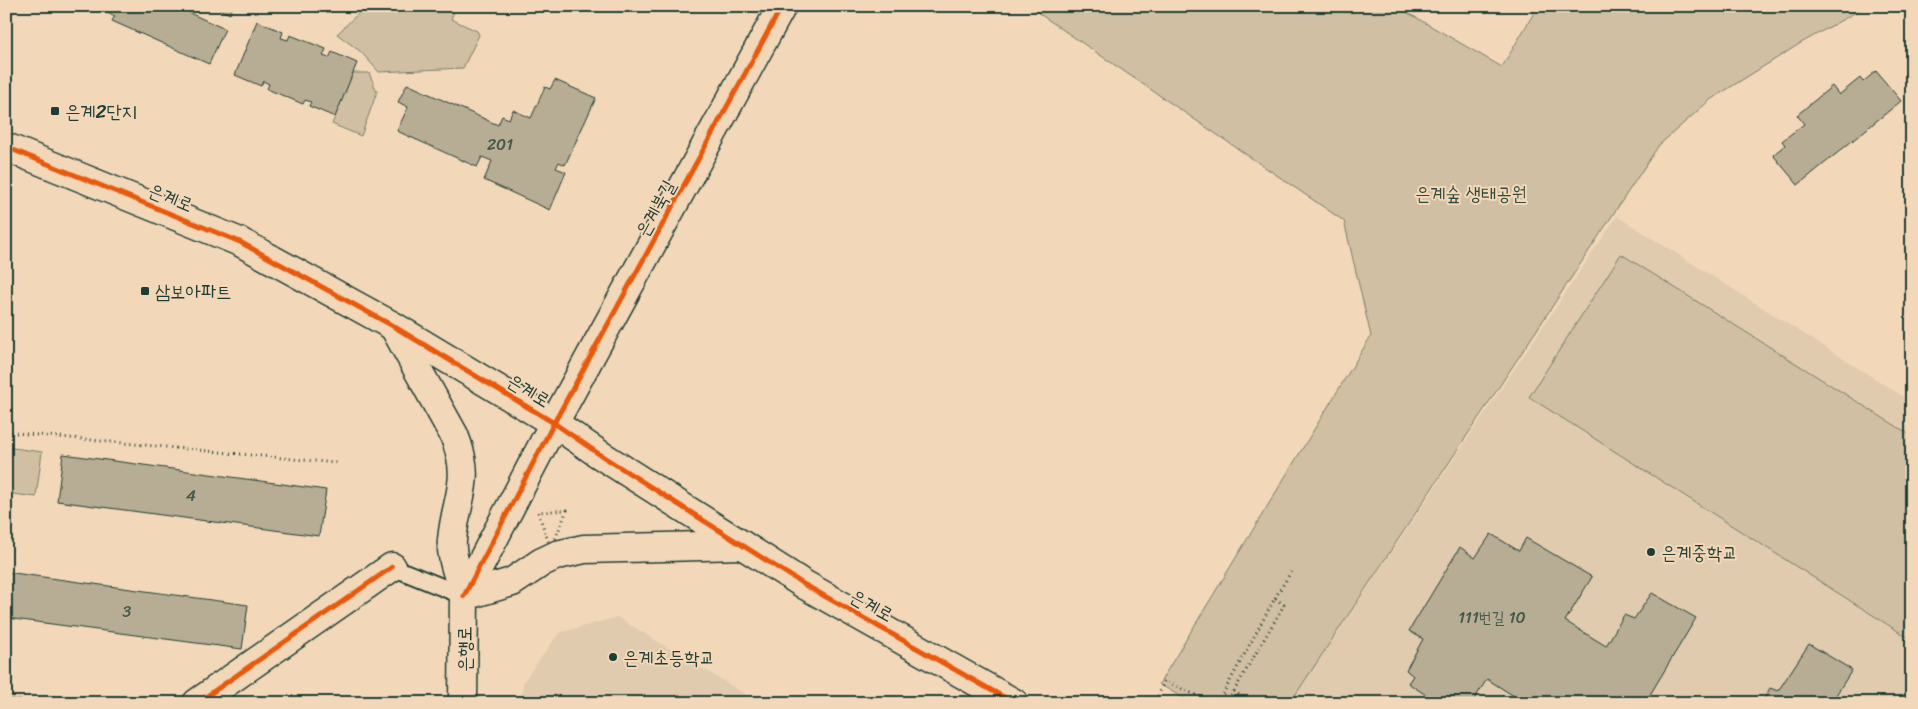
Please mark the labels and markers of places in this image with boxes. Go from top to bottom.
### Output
place label: 은계2단지 [65,95,137,128]
marker: 은계2단지 [49,105,61,117]
place label: 삼보아파트 [155,275,231,308]
marker: 삼보아파트 [139,285,151,297]
place label: 은계중학교 [1661,536,1737,569]
marker: 은계중학교 [1645,546,1657,558]
place label: 은계초등학교 [623,641,715,674]
marker: 은계초등학교 [607,651,619,663]

